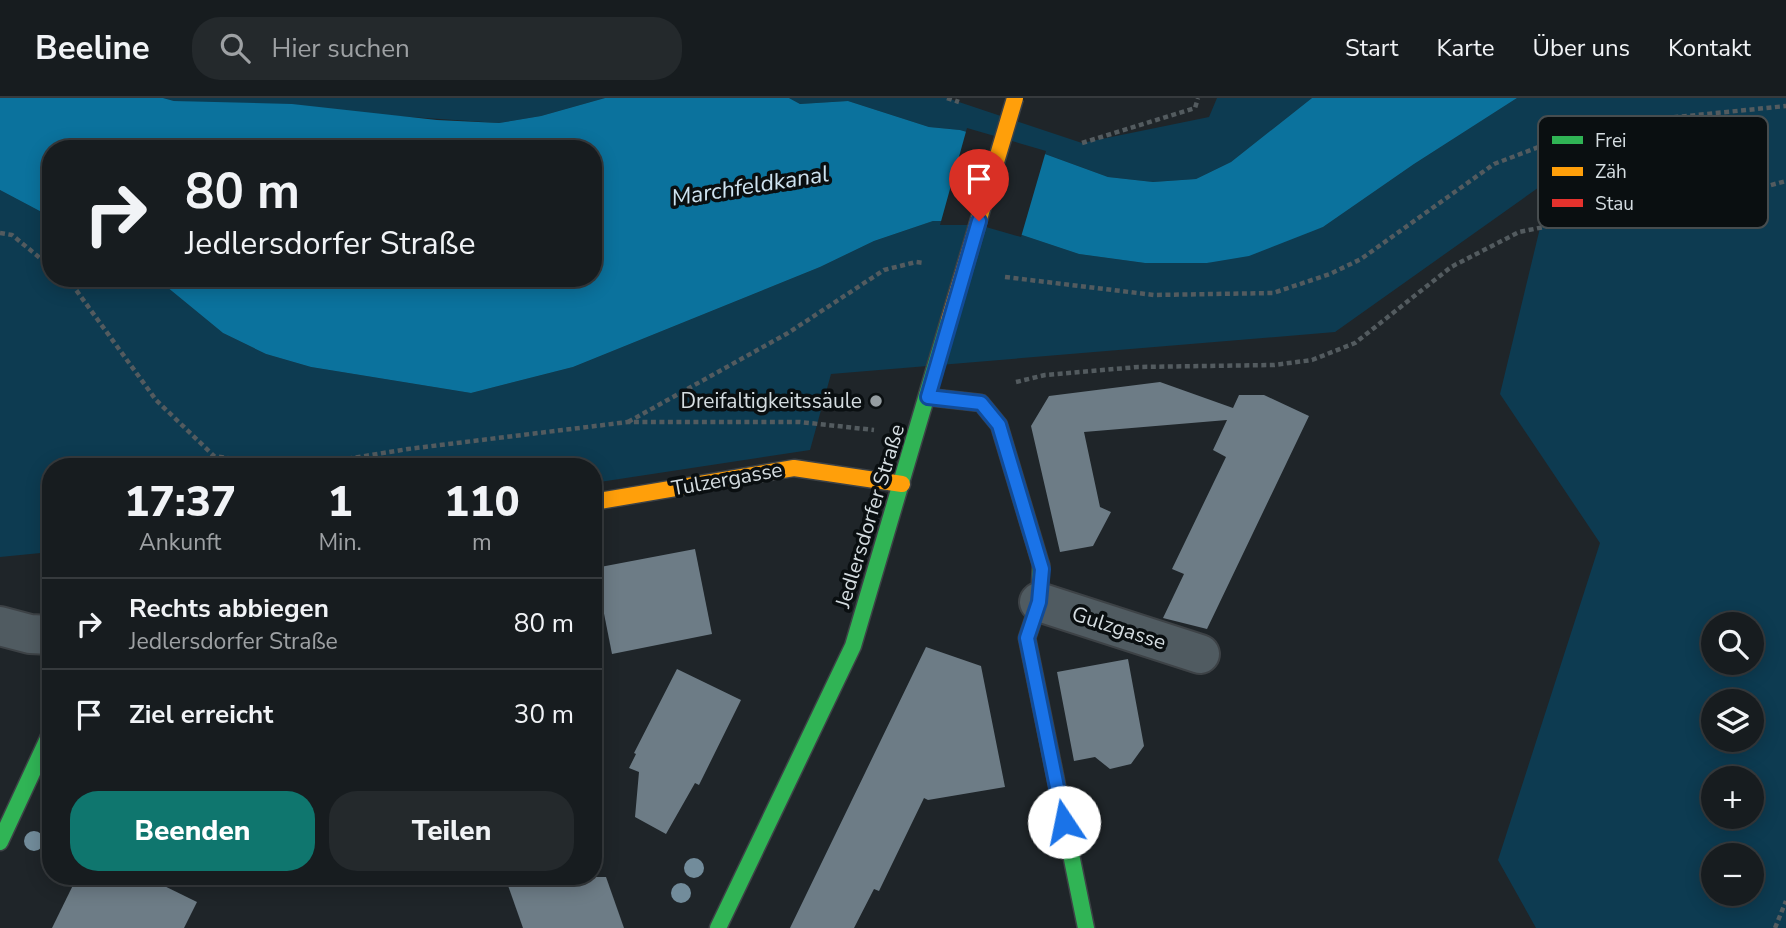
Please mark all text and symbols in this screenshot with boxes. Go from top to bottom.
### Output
search box [192,17,682,80]
text: Beeline [35,26,150,71]
icon: search [216,29,254,67]
text: Hier suchen [272,31,410,66]
text: Start [1345,32,1398,64]
text: Karte [1436,32,1494,64]
text: Über uns [1532,32,1630,64]
text: Kontakt [1668,32,1751,64]
legend [1538,116,1768,228]
text: Frei [1595,128,1626,154]
pin [949,149,1009,221]
text: 80 m [185,158,300,225]
water label: Marchfeldkanal [669,158,831,214]
text: Zäh [1595,159,1627,185]
icon: arrive [960,160,998,198]
icon: right [70,168,161,259]
text: Stau [1595,191,1634,217]
text: Jedlersdorfer Straße [185,222,476,265]
place label: Dreifaltigkeitssäule [680,387,862,415]
marker: Dreifaltigkeitssäule [868,393,884,409]
street label: Jedlersdorfer Straße [828,421,911,612]
street label: Tulzergasse [669,455,785,503]
text: 17:37 [124,474,236,531]
text: 1 [327,474,353,531]
text: 110 [444,474,520,531]
text: Ankunft [139,527,221,558]
text: Min. [318,527,362,558]
text: m [472,527,492,558]
text: Rechts abbiegen [129,591,329,626]
street label: Gulzgasse [1068,600,1170,656]
icon: right [70,605,108,643]
text: 80 m [514,606,574,641]
map controls [1701,612,1764,906]
button: search [1701,612,1764,675]
text: Jedlersdorfer Straße [129,626,338,657]
button: layers [1701,689,1764,752]
icon: arrive [70,696,108,734]
text: Ziel erreicht [129,697,273,732]
text: 30 m [514,697,574,732]
button: + [1701,766,1764,829]
position arrow [1027,785,1101,859]
button: Beenden [70,791,315,871]
button: Teilen [329,791,574,871]
button: − [1701,843,1764,906]

